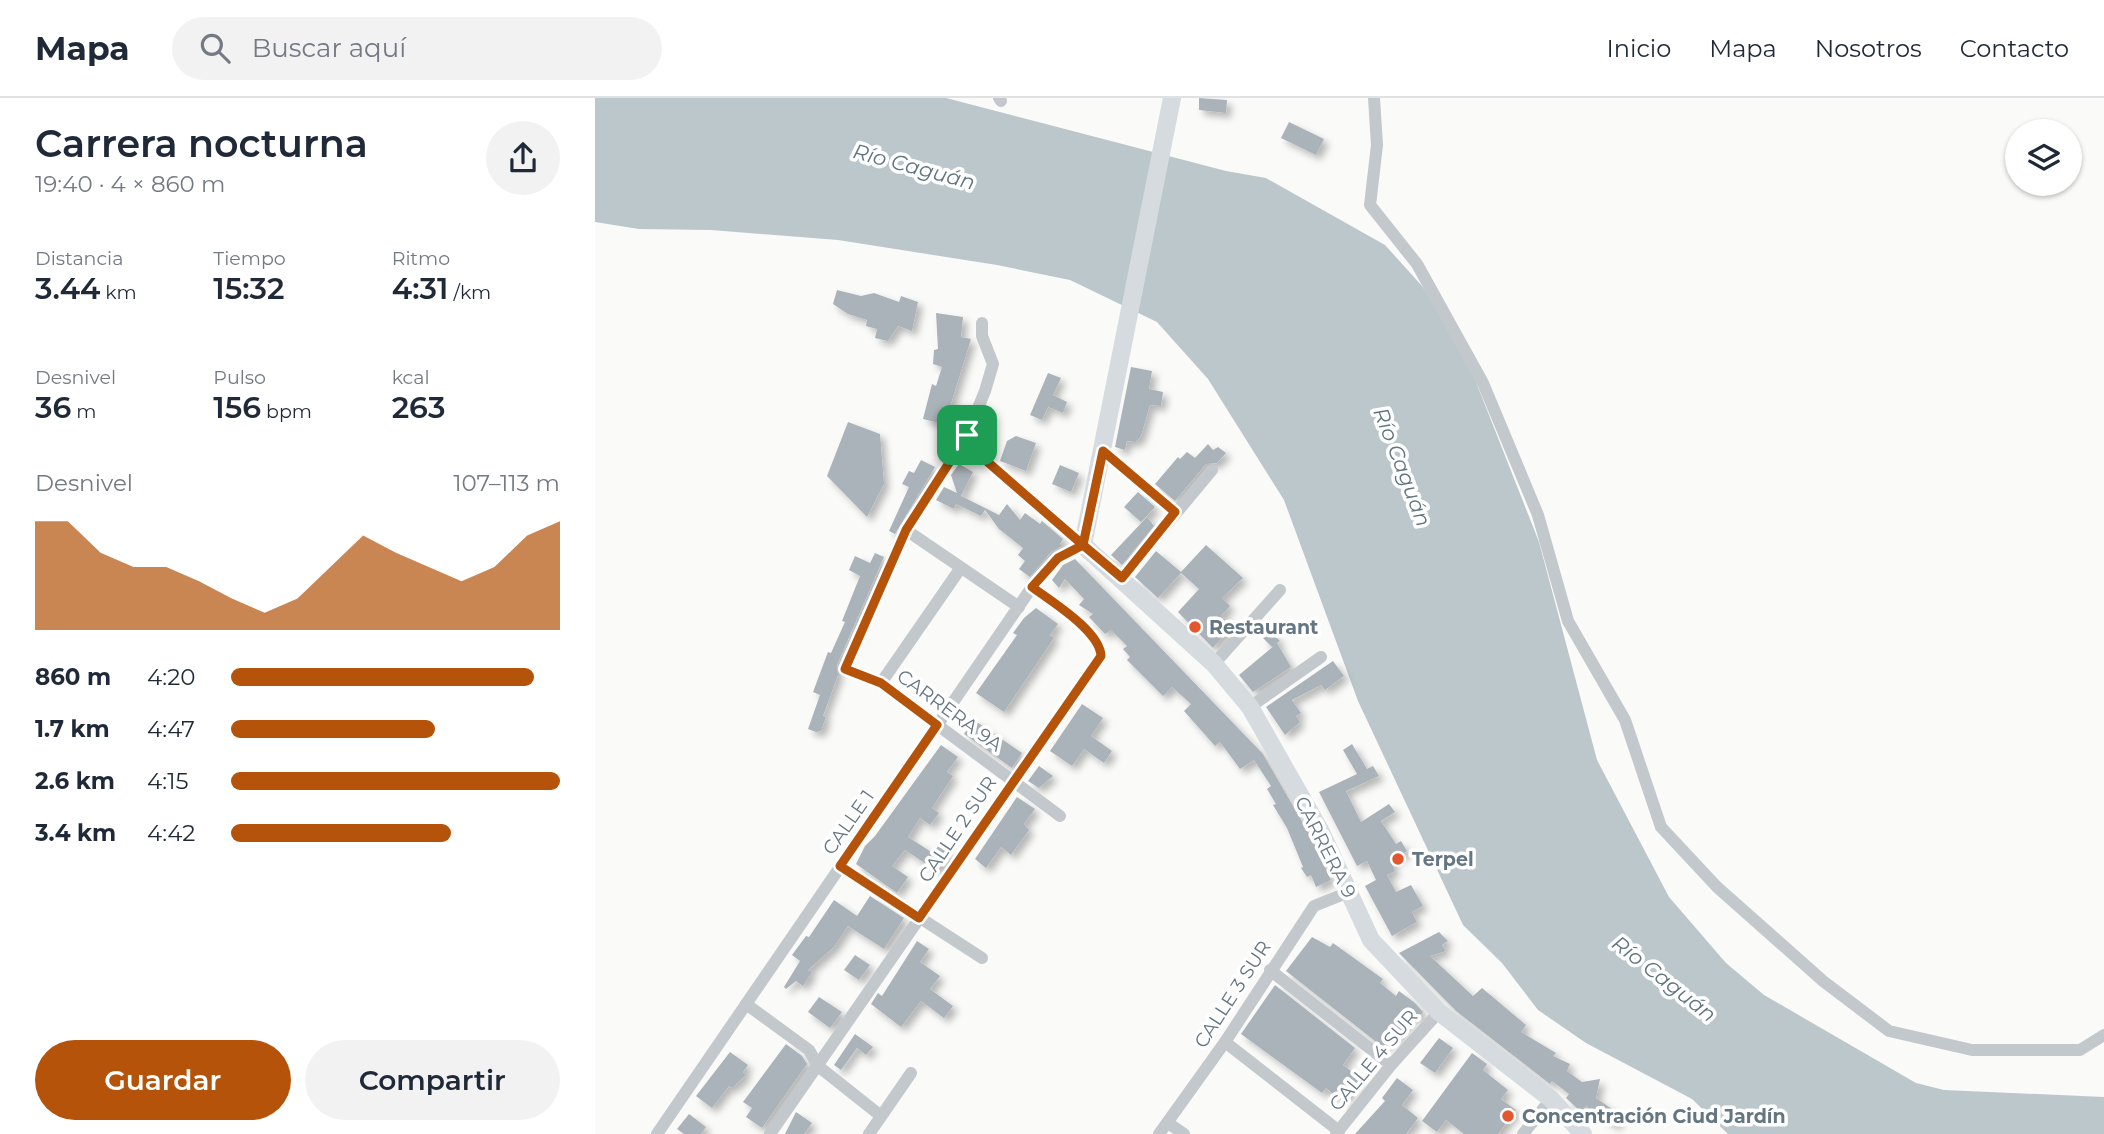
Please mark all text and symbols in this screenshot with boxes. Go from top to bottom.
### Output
search box [172,17,662,80]
text: Mapa [35,28,130,68]
icon: search [196,29,234,67]
text: Buscar aquí [252,32,406,64]
text: Inicio [1606,34,1671,63]
text: Mapa [1709,34,1777,63]
text: Nosotros [1815,34,1922,63]
text: Contacto [1960,34,2069,63]
map controls [2005,119,2082,196]
button: layers [2005,119,2082,196]
text: Carrera nocturna [35,120,368,167]
button: share [486,121,560,195]
water label: Río Caguán [850,138,978,195]
text: 19:40 · 4 × 860 m [35,170,225,198]
text: Distancia [35,247,123,270]
text: Tiempo [213,247,286,270]
text: Ritmo [392,247,450,270]
text: 3.44 [35,270,100,307]
text: 15:32 [213,270,284,307]
text: 4:31 [392,270,448,307]
text: km [100,281,137,304]
text: /km [448,281,491,304]
text: Desnivel [35,366,116,389]
text: Pulso [213,366,266,389]
text: kcal [392,366,430,389]
text: 36 [35,389,71,426]
text: 156 [213,389,261,426]
text: 263 [392,389,445,426]
text: m [71,400,96,423]
text: bpm [261,400,312,423]
water label: Río Caguán [1368,404,1437,530]
pin [937,405,997,465]
icon: arrive [948,416,986,454]
text: Desnivel [35,469,133,497]
text: 107–113 m [453,469,560,497]
place label: Restaurant [1209,616,1318,639]
marker: Restaurant [1187,619,1203,635]
text: 860 m [35,663,111,691]
text: 4:20 [147,663,195,691]
street label: CARRERA 9A [893,665,1007,756]
text: 1.7 km [35,715,110,743]
text: 4:47 [147,715,195,743]
text: 2.6 km [35,767,115,795]
text: 4:15 [147,767,189,795]
street label: CALLE 2 SUR [913,772,1001,887]
street label: CALLE 1 [818,786,879,859]
street label: CARRERA 9 [1290,793,1361,902]
text: 3.4 km [35,819,116,847]
text: 4:42 [147,819,195,847]
place label: Terpel [1412,848,1474,871]
marker: Terpel [1390,851,1406,867]
water label: Río Caguán [1607,930,1721,1027]
street label: CALLE 3 SUR [1189,936,1276,1052]
street label: CALLE 4 SUR [1324,1005,1422,1116]
button: Guardar [35,1040,291,1120]
button: Compartir [305,1040,560,1120]
place label: Concentración Ciud Jardín [1522,1105,1786,1128]
marker: Concentración Ciud Jardín [1500,1108,1516,1124]

